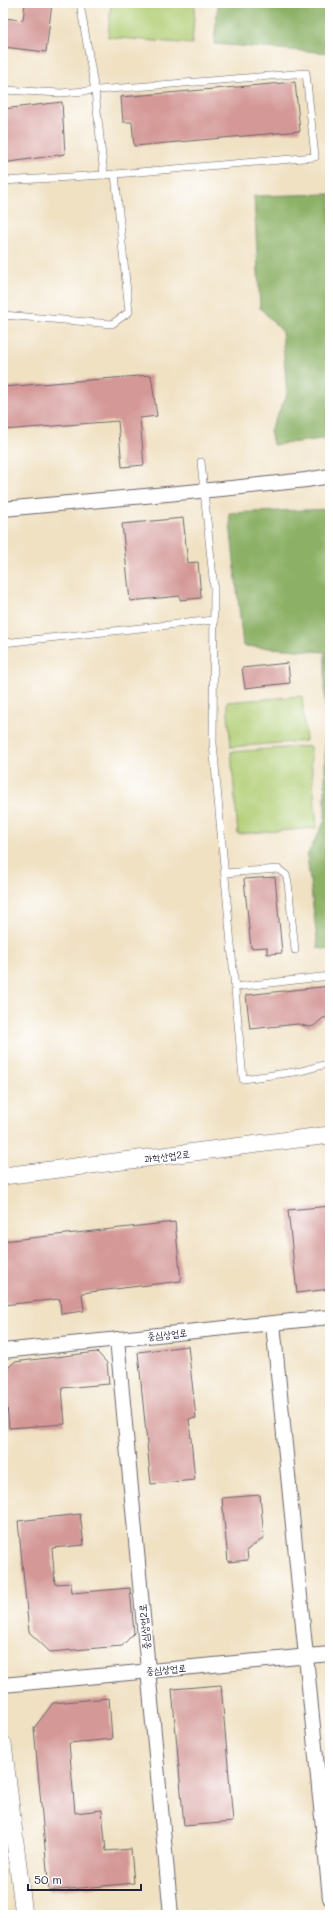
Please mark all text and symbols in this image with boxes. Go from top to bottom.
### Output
street label: 과학산업2로 [143,1146,191,1166]
street label: 중심상업로 [146,1325,188,1343]
street label: 중심상업2로 [135,1604,153,1650]
street label: 중심상업로 [145,1660,187,1678]
scale bar [28,1866,141,1892]
text: 50 m [34,1871,62,1887]

